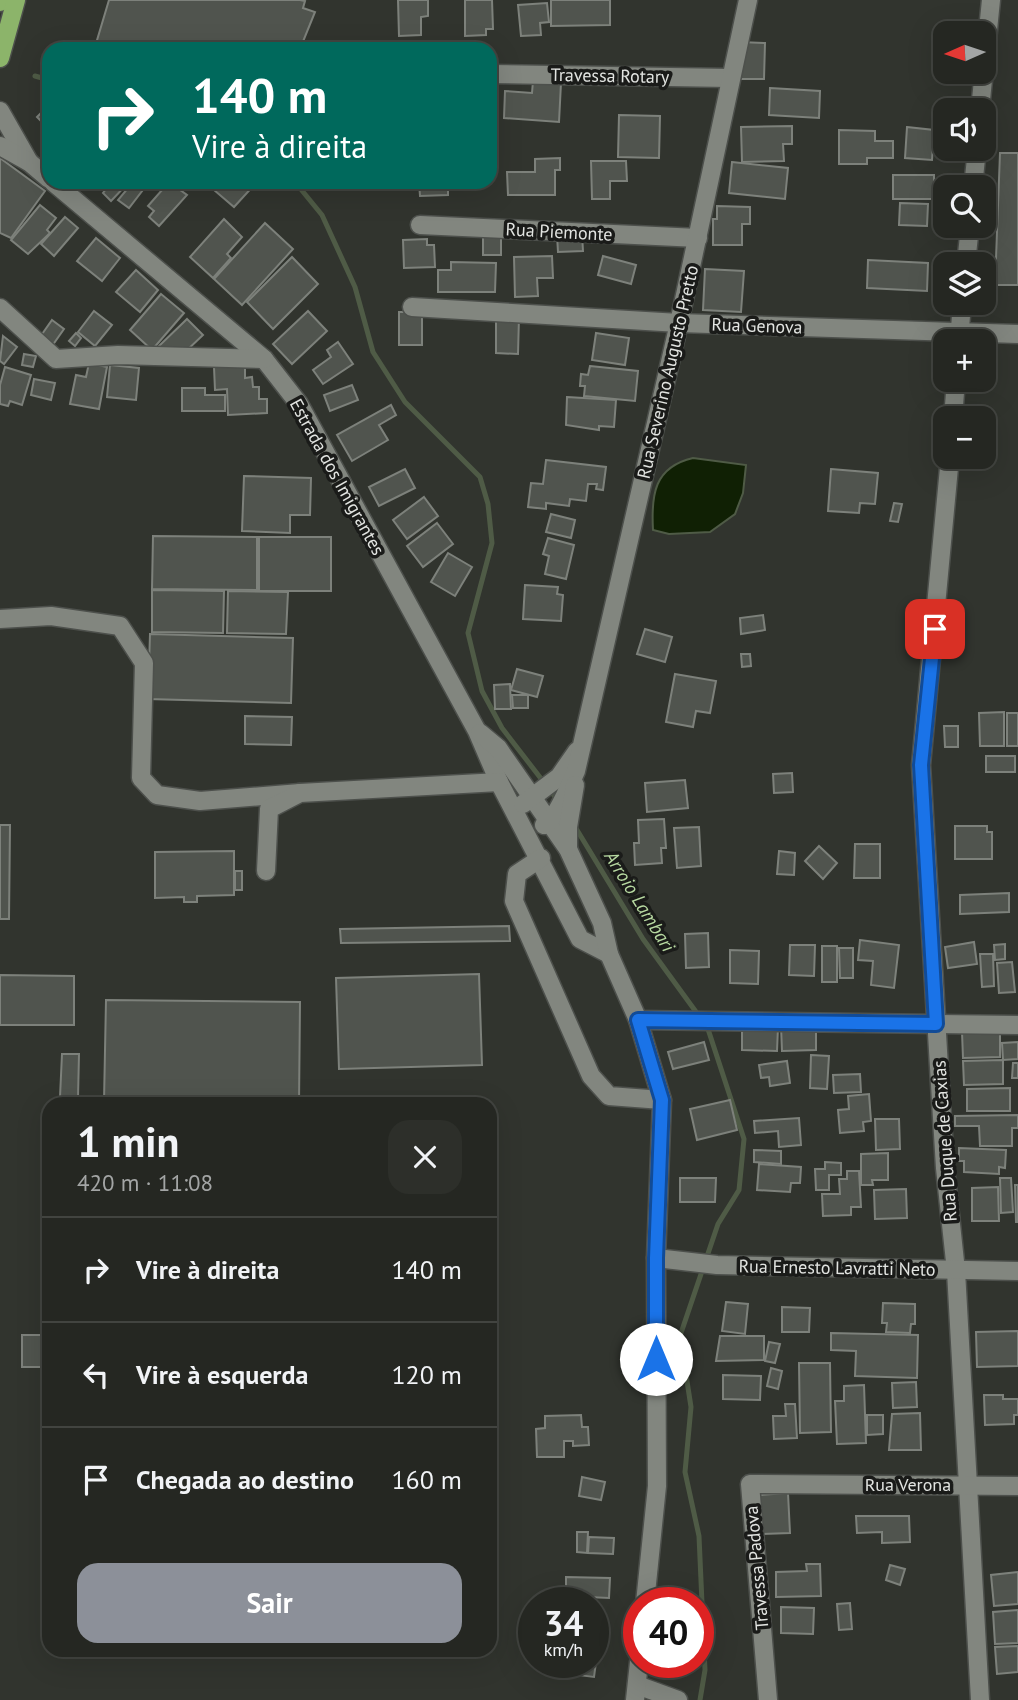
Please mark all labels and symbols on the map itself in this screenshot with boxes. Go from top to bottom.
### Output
north arrow [933,21,996,84]
street label: Travessa Rotary [550,63,670,88]
street label: Rua Piemonte [505,217,613,246]
street label: Rua Severino Augusto Pretto [632,263,703,481]
street label: Rua Genova [711,312,803,339]
street label: Estrada dos Imigrantes [285,394,390,559]
pin [905,599,965,659]
water label: Arroio Lambari [599,845,681,957]
street label: Rua Duque de Caxias [927,1059,962,1223]
street label: Rua Ernesto Lavratti Neto [738,1254,936,1281]
position arrow [619,1322,693,1396]
street label: Rua Verona [865,1473,951,1496]
street label: Travessa Padova [740,1505,773,1631]
speed limit sign: 40 [623,1587,714,1678]

